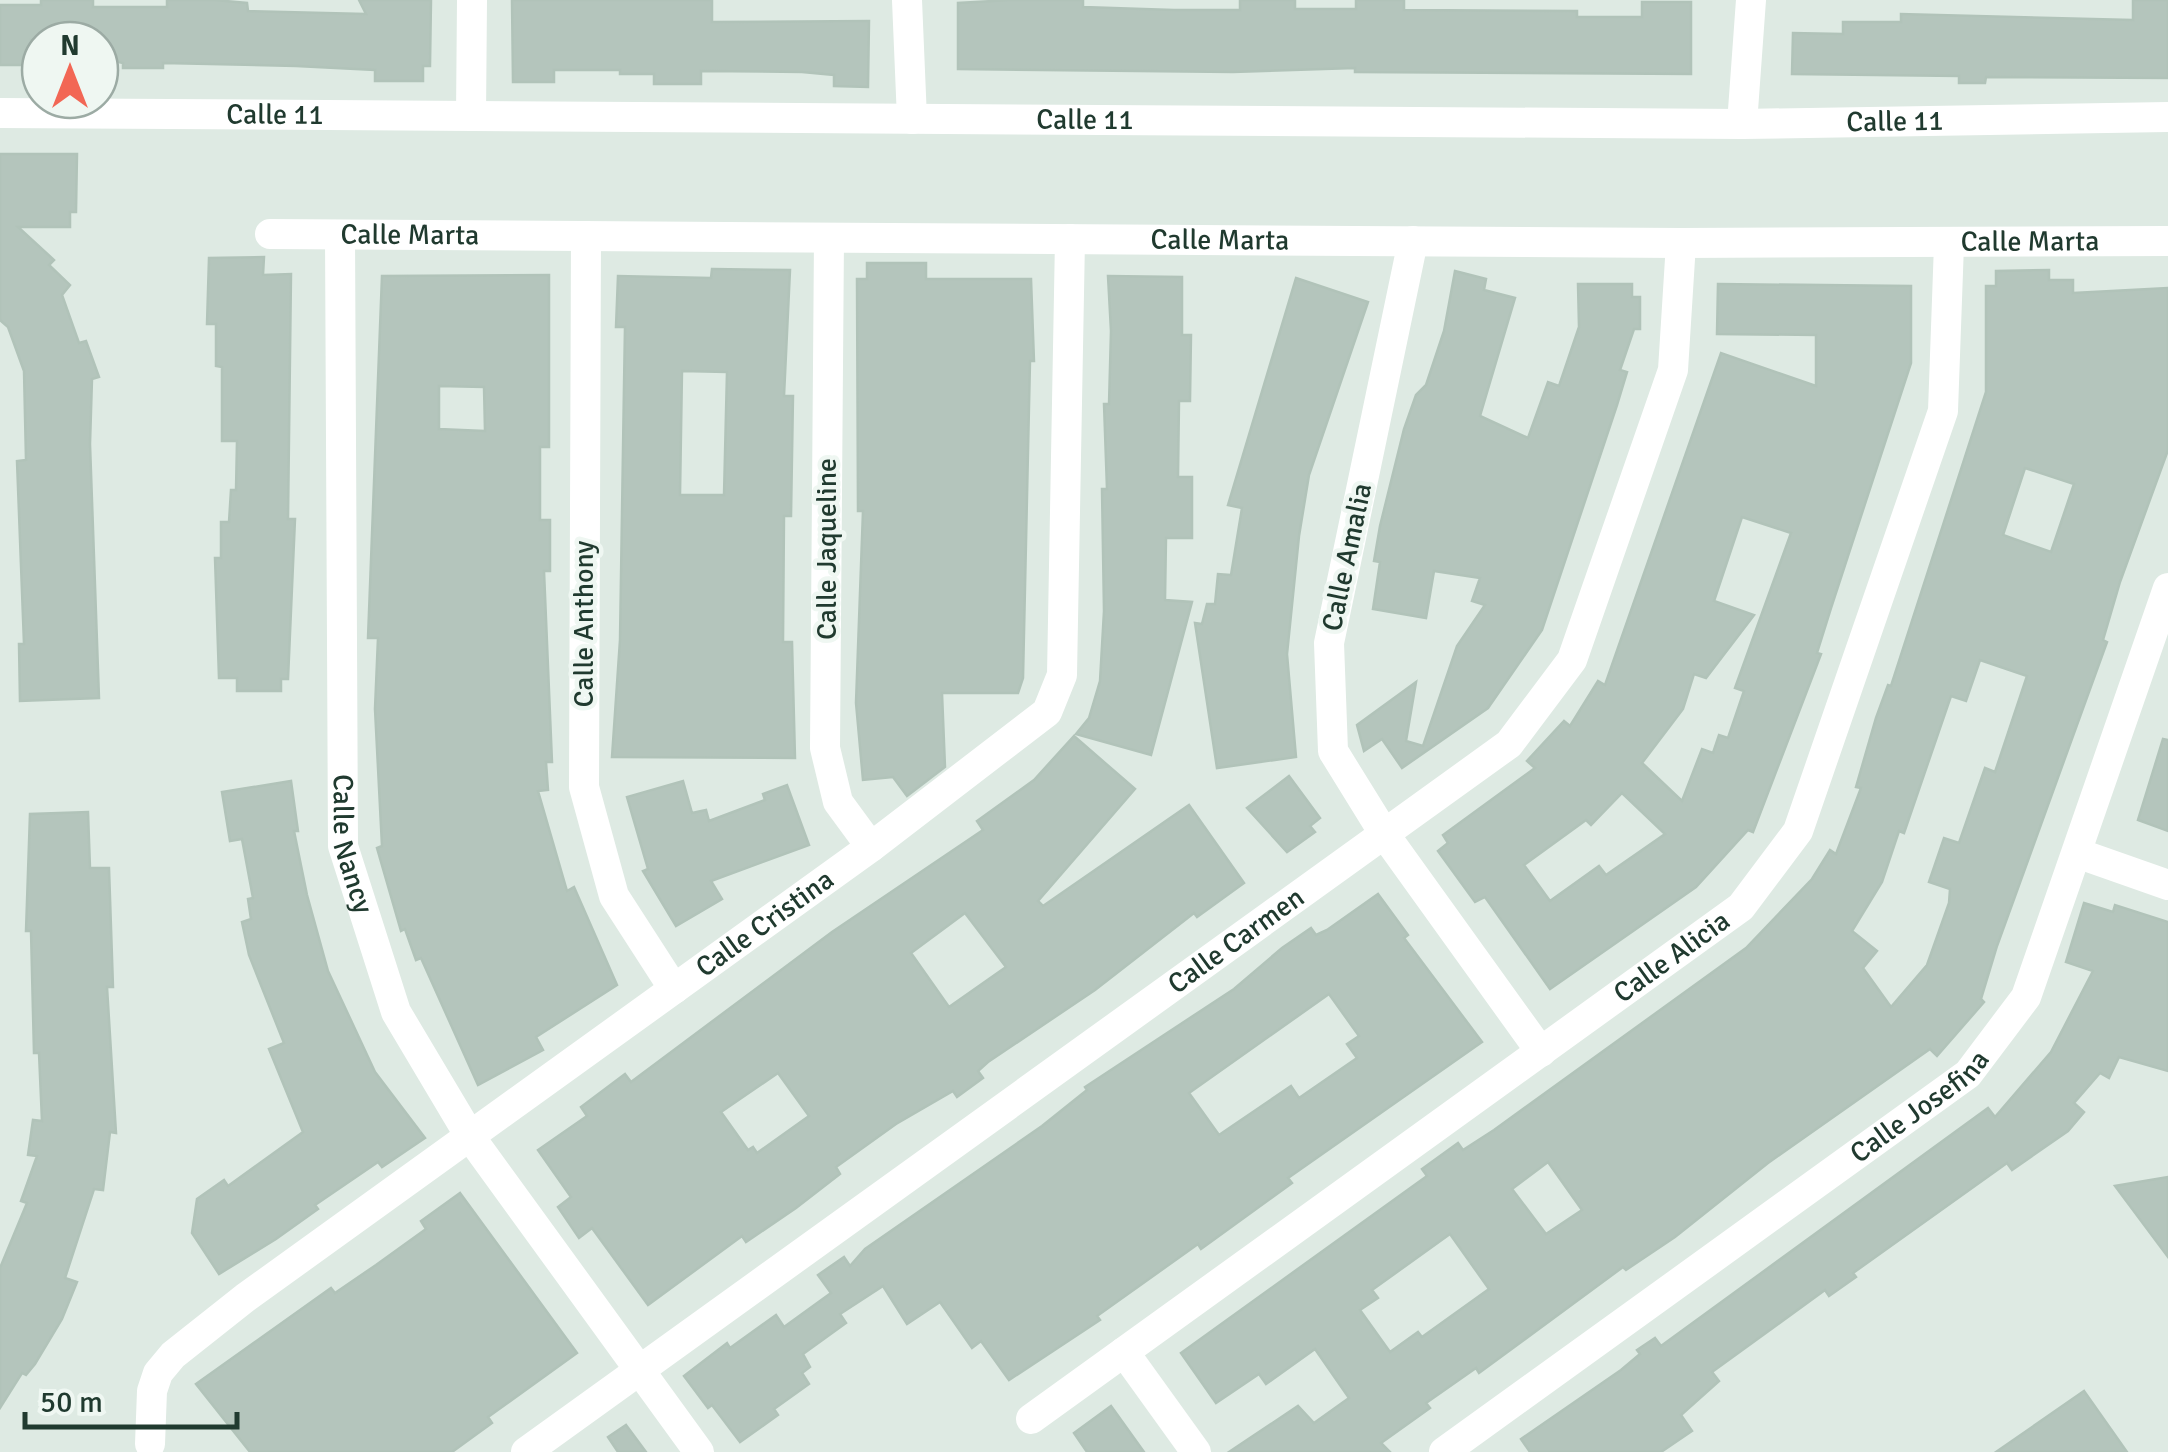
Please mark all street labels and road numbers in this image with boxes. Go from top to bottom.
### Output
street label: Calle 11 [226,97,324,132]
street label: Calle 11 [1036,103,1134,137]
street label: Calle 11 [1846,104,1944,139]
street label: Calle Marta [341,217,479,252]
street label: Calle Marta [1151,223,1289,258]
street label: Calle Marta [1961,224,2099,259]
street label: Calle Jaqueline [810,458,844,640]
street label: Calle Amalia [1315,480,1379,634]
street label: Calle Anthony [567,541,601,707]
street label: Calle Nancy [325,774,380,918]
street label: Calle Cristina [689,862,840,985]
street label: Calle Carmen [1161,880,1311,1001]
street label: Calle Alicia [1607,904,1736,1010]
street label: Calle Josefina [1844,1044,1997,1170]

